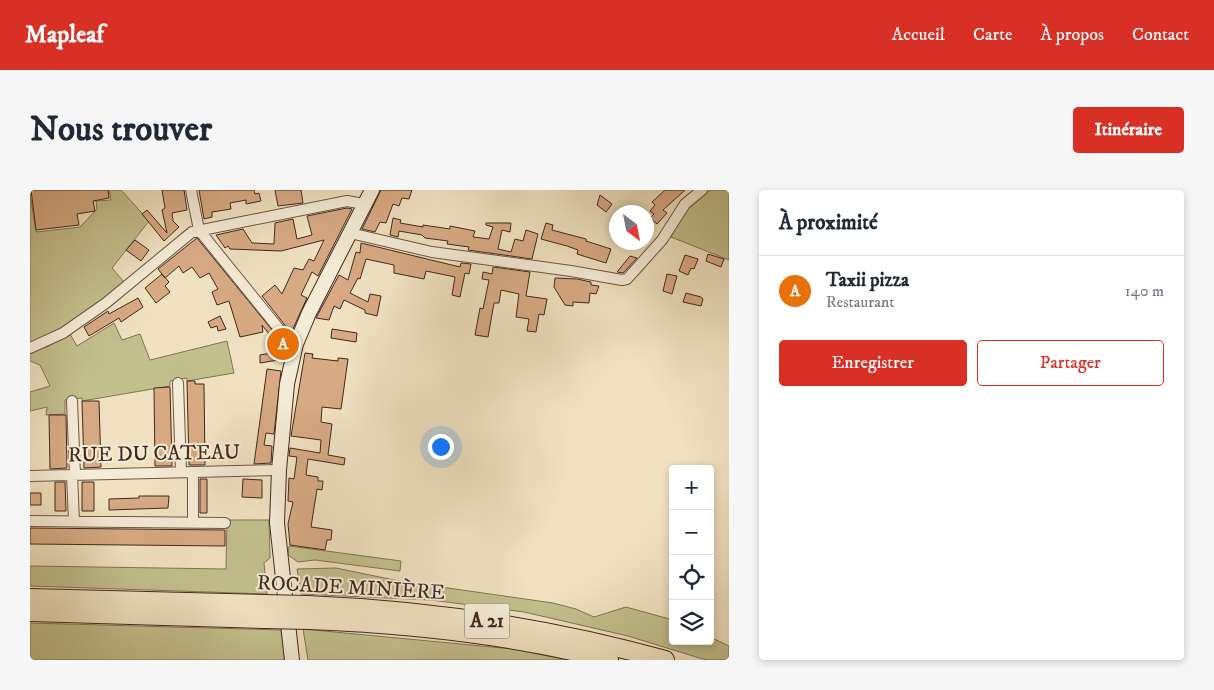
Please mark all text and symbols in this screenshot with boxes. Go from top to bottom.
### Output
text: Mapleaf [25,20,104,50]
text: Accueil [892,24,945,46]
text: Carte [973,24,1012,46]
text: À propos [1040,24,1104,46]
text: Contact [1132,24,1189,46]
button: Itinéraire [1073,107,1184,153]
text: Nous trouver [30,108,212,152]
north arrow [609,205,654,250]
text: À proximité [779,210,878,236]
text: Taxii pizza [826,269,909,292]
text: A [790,281,800,301]
text: 140 m [1125,281,1164,301]
text: Restaurant [826,292,894,312]
pin: A [267,325,299,363]
button: Enregistrer [779,340,967,386]
button: Partager [977,340,1164,386]
your location [428,434,454,460]
street label: RUE DU CATEAU [68,439,240,469]
map controls [669,465,714,645]
button: + [669,465,714,510]
button: − [669,510,714,555]
button: locate [669,555,714,600]
street label: ROCADE MINIÈRE [256,569,446,606]
button: layers [669,600,714,645]
road number: A 21 [464,604,510,638]

